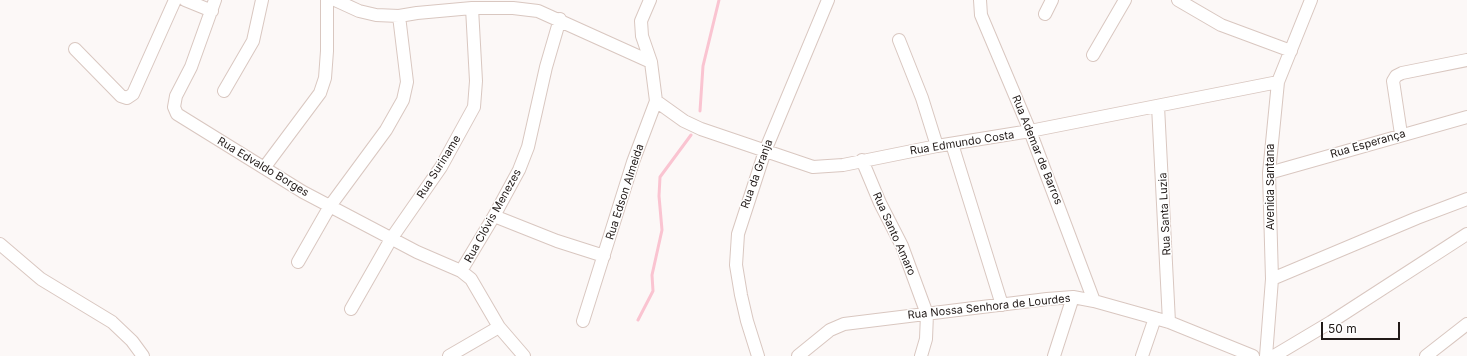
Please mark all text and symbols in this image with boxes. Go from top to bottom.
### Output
street label: Rua Ademar de Barros [1009,93,1065,207]
street label: Rua Esperança [1329,127,1407,161]
street label: Rua Edmundo Costa [909,128,1015,158]
street label: Rua Suriname [414,133,464,201]
street label: Rua Edvaldo Borges [215,134,311,200]
street label: Rua da Granja [738,138,776,210]
street label: Rua Edson Almeida [603,142,647,242]
street label: Avenida Santana [1264,144,1278,230]
street label: Rua Clóvis Menezes [462,167,524,265]
street label: Rua Santa Luzia [1156,172,1174,256]
street label: Rua Santo Amaro [870,190,918,278]
street label: Rua Nossa Senhora de Lourdes [907,292,1071,322]
scale bar [1323,314,1402,340]
text: 50 m [1328,321,1357,336]

